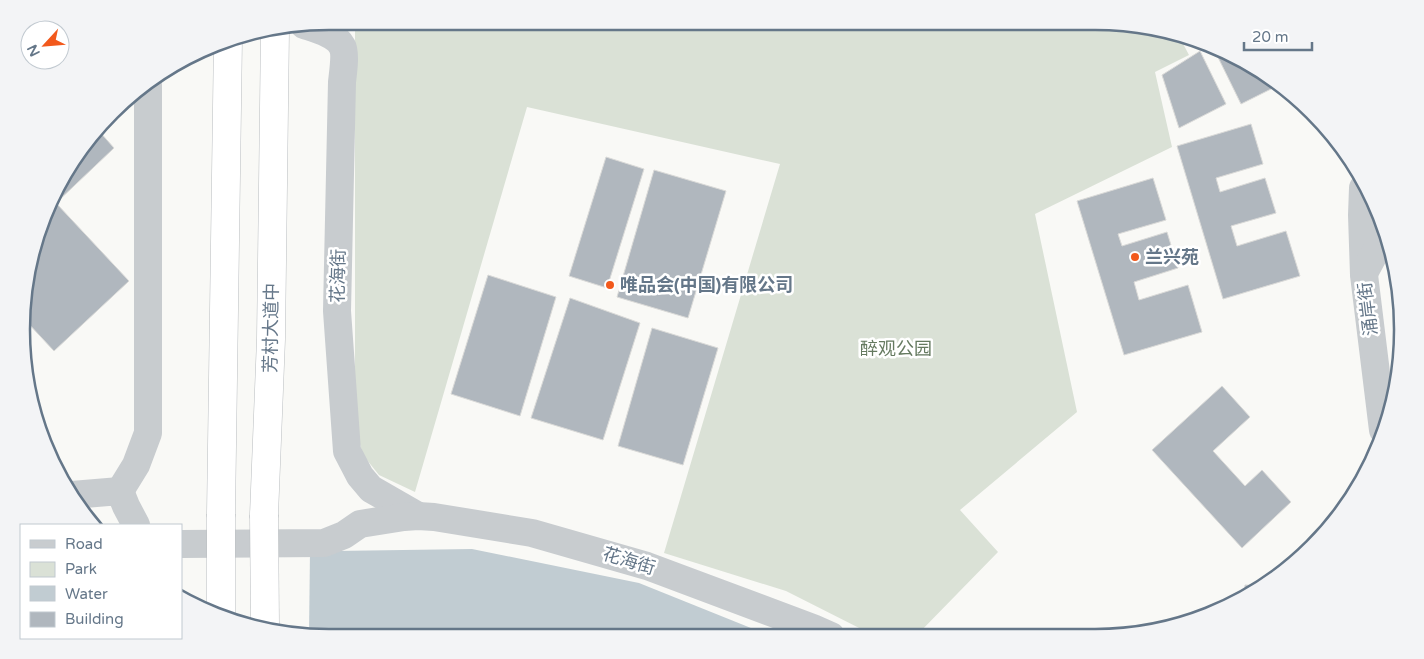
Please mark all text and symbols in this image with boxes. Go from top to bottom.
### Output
north arrow [20,20,70,70]
scale bar [1244,20,1312,52]
text: 20 m [1252,28,1289,46]
text: N [24,42,44,59]
place label: 兰兴苑 [1145,246,1199,268]
street label: 花海街 [327,249,349,303]
marker: 兰兴苑 [1129,251,1141,263]
place label: 唯品会(中国)有限公司 [620,274,793,296]
marker: 唯品会(中国)有限公司 [604,279,616,291]
street label: 涌岸街 [1354,281,1382,337]
street label: 芳村大道中 [259,283,283,373]
park label: 醉观公园 [860,338,932,360]
legend [20,524,182,639]
text: Road [65,535,103,553]
street label: 花海街 [600,543,658,579]
text: Park [65,560,97,578]
text: Water [65,585,108,603]
text: Building [65,610,124,628]

